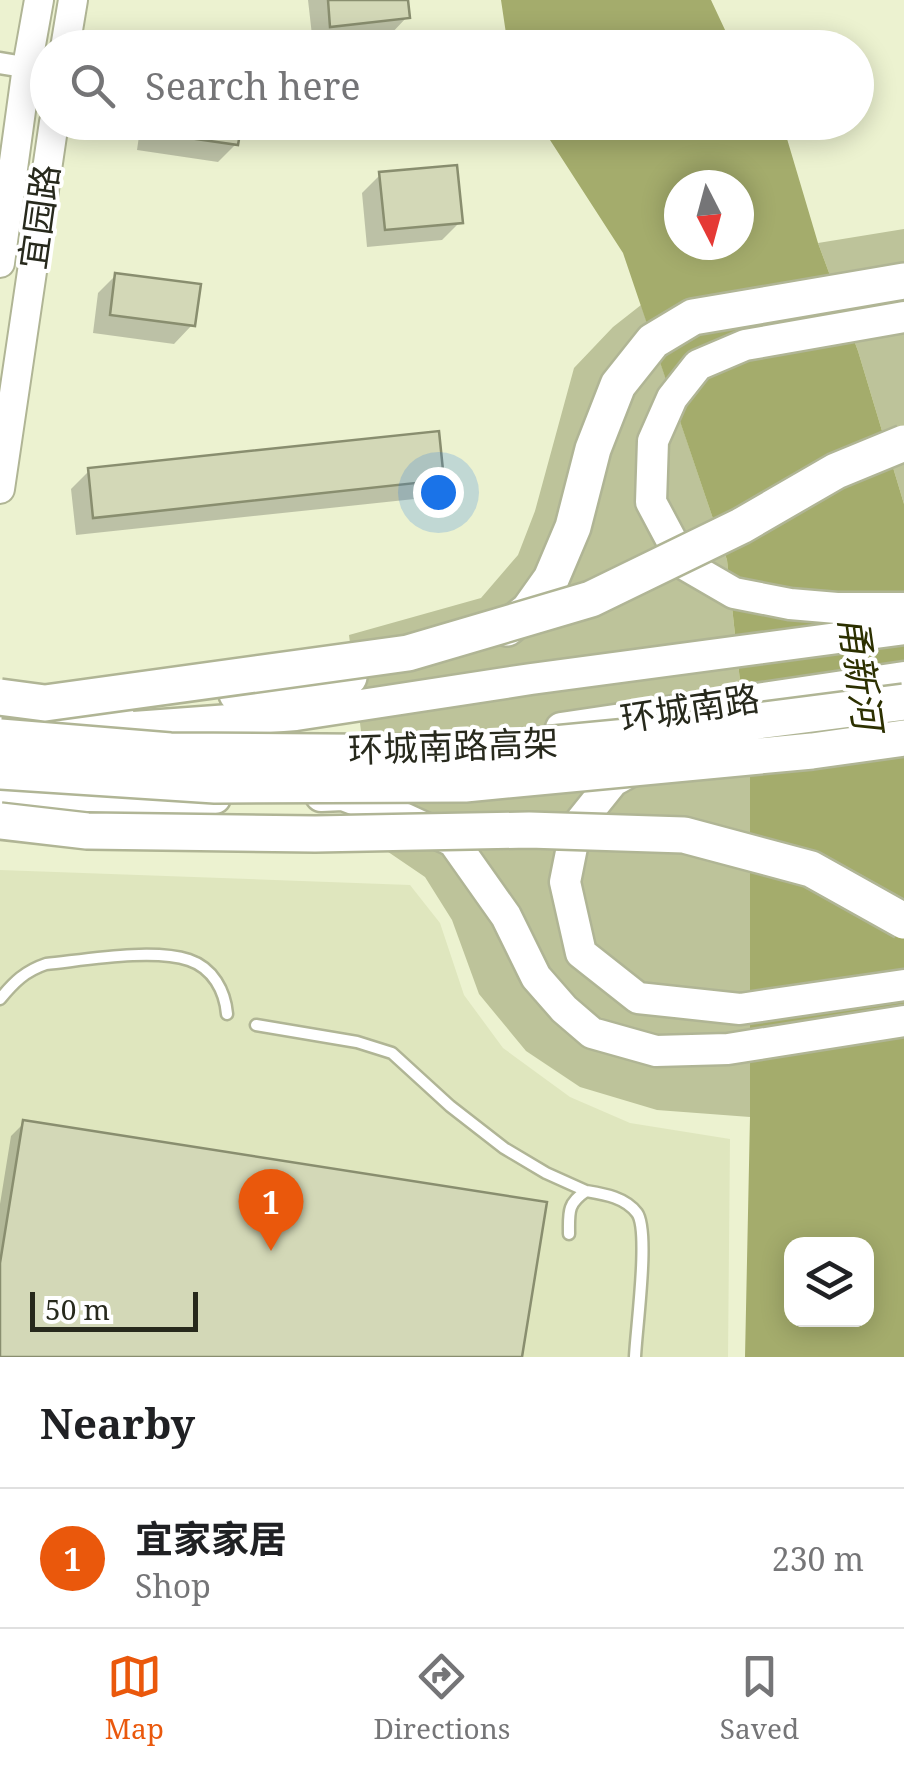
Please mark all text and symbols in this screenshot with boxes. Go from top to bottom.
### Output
search box [30,30,874,140]
icon: search [65,58,120,113]
text: Search here [145,59,361,111]
street label: 宜园路 [8,162,69,272]
north arrow [664,170,754,260]
your location [413,467,464,518]
water label: 甬新河 [828,613,897,740]
street label: 环城南路 [617,673,763,742]
street label: 环城南路高架 [347,718,559,773]
pin: 1 [238,1168,304,1251]
map controls [784,1237,874,1327]
button: layers [784,1237,874,1327]
scale bar [30,1287,198,1332]
text: 50 m [45,1290,110,1328]
text: Nearby [40,1394,195,1451]
text: 宜家家居 [135,1512,287,1564]
text: 1 [63,1537,82,1580]
text: 230 m [772,1537,864,1580]
text: Shop [135,1564,211,1607]
tab: Map [105,1649,164,1747]
tab: Directions [373,1649,510,1747]
tab: Saved [720,1649,799,1747]

